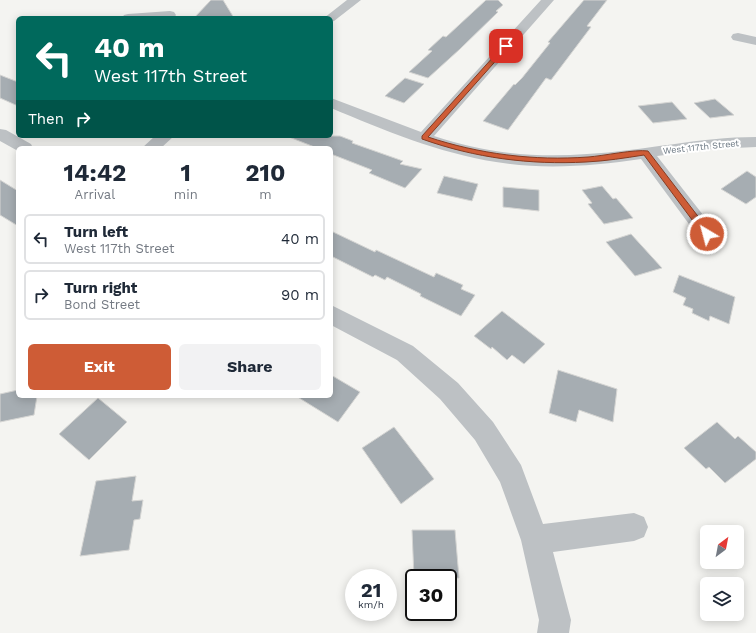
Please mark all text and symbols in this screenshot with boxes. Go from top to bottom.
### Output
pin [489,29,523,63]
text: 40 m [94,31,164,64]
icon: left [28,32,80,84]
icon: arrive [495,35,517,57]
text: West 117th Street [94,65,247,86]
icon: right [72,108,94,130]
text: Then [28,110,64,128]
street label: West 117th Street [662,138,740,156]
text: 14:42 [64,159,126,187]
text: 1 [181,159,191,187]
text: 210 [245,159,285,187]
text: Arrival [75,187,115,202]
text: min [174,187,198,202]
text: m [259,187,272,202]
position arrow [686,213,728,255]
text: Turn left [64,223,128,241]
icon: left [30,228,52,250]
text: 40 m [281,230,319,248]
text: West 117th Street [64,241,175,256]
text: Turn right [64,279,137,297]
icon: right [30,284,52,306]
text: 90 m [281,286,319,304]
text: Bond Street [64,297,140,312]
button: Exit [28,344,171,390]
button: Share [179,344,321,390]
north arrow [700,525,744,569]
map controls [700,525,744,621]
speed limit sign: 30 [405,569,457,621]
button: layers [700,577,744,621]
text: 21 [361,578,381,602]
text: km/h [358,599,384,610]

